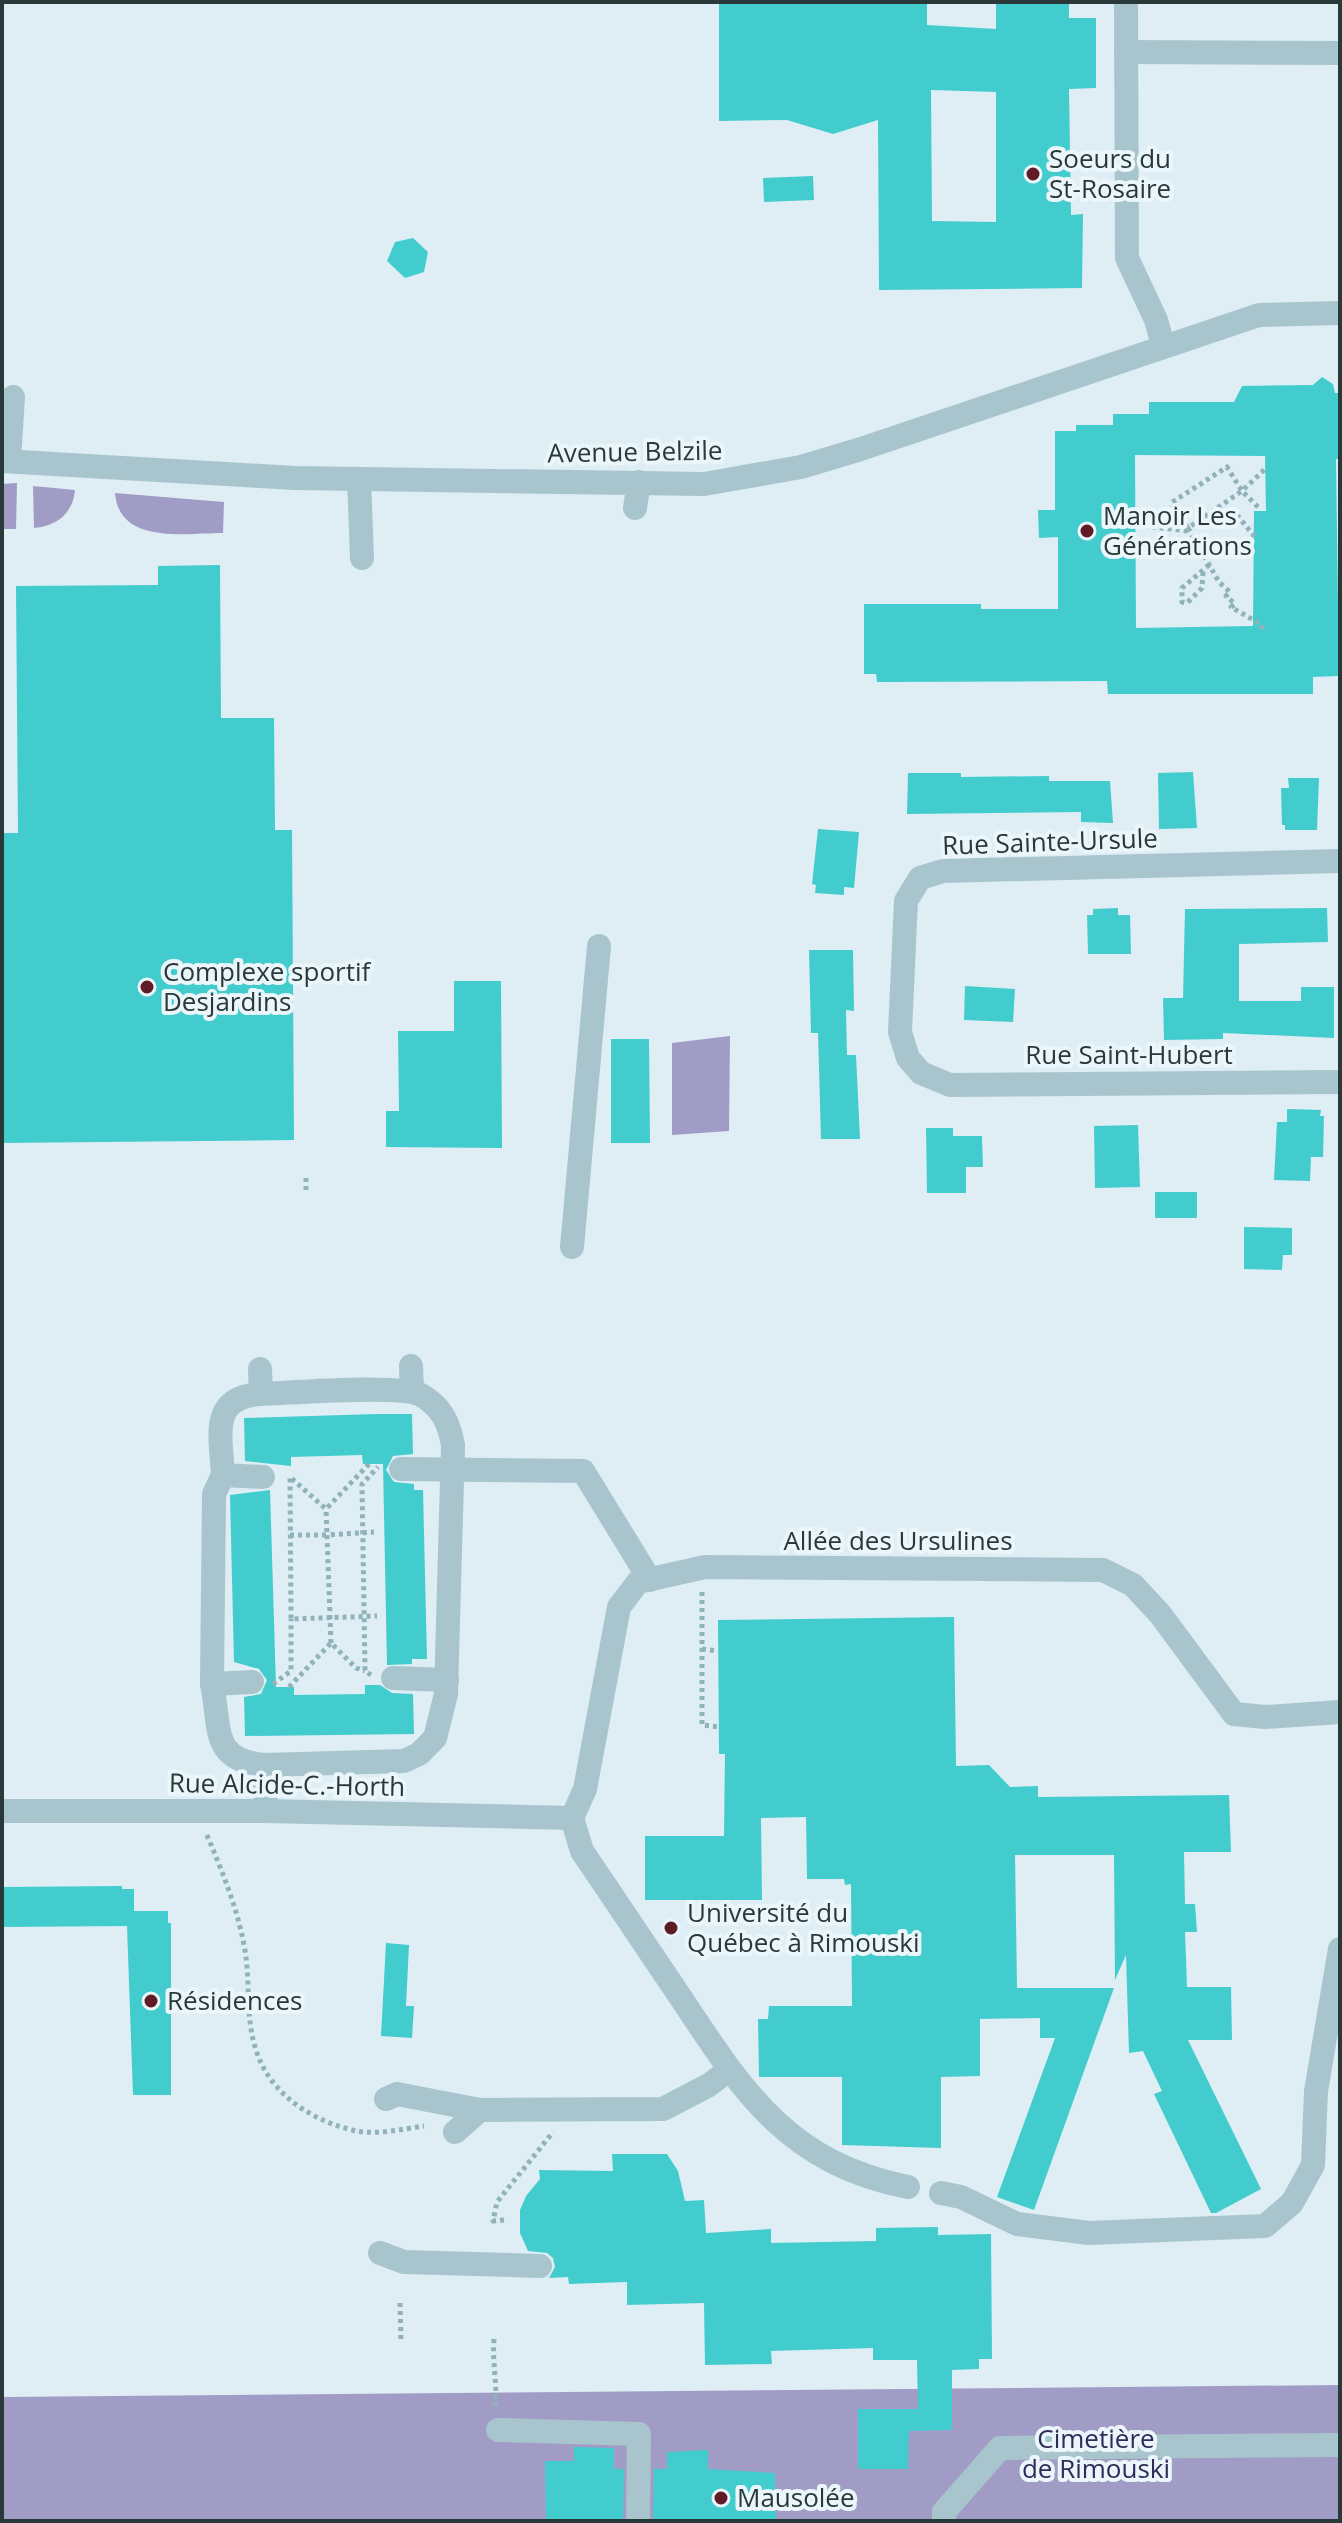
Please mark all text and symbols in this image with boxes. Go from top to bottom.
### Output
place label: Soeurs du St-Rosaire [1049,140,1171,206]
marker: Soeurs du St-Rosaire [1024,165,1042,183]
street label: Avenue Belzile [547,431,723,471]
place label: Manoir Les Générations [1103,497,1252,563]
marker: Manoir Les Générations [1078,522,1096,540]
street label: Rue Sainte-Ursule [941,819,1158,863]
place label: Complexe sportif Desjardins [163,953,372,1019]
marker: Complexe sportif Desjardins [138,978,156,996]
street label: Rue Saint-Hubert [1025,1036,1233,1072]
street label: Allée des Ursulines [783,1522,1013,1558]
street label: Rue Alcide-C.-Horth [168,1764,406,1804]
place label: Université du Québec à Rimouski [687,1894,920,1960]
marker: Université du Québec à Rimouski [662,1919,680,1937]
place label: Résidences [167,1982,303,2018]
marker: Résidences [142,1992,160,2010]
park label: Cimetière de Rimouski [1022,2420,1170,2486]
place label: Mausolée [737,2479,855,2515]
marker: Mausolée [712,2489,730,2507]

